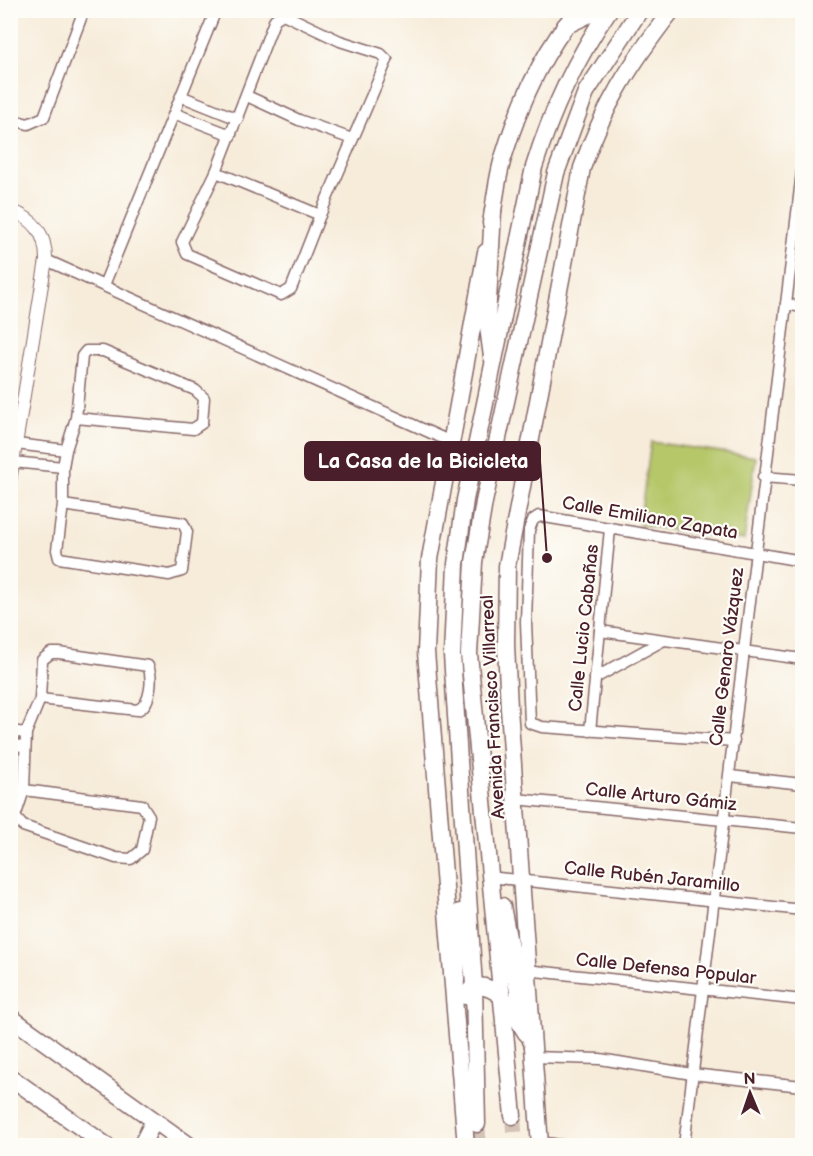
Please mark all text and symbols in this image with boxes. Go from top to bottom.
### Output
callout: La Casa de la Bicicleta [305,442,540,480]
text: La Casa de la Bicicleta [317,450,529,474]
street label: Calle Emiliano Zapata [560,492,740,544]
street label: Calle Lucio Cabañas [565,543,603,713]
street label: Calle Genaro Vázquez [706,566,748,747]
street label: Avenida Francisco Villarreal [477,594,509,820]
street label: Calle Arturo Gámiz [584,779,738,815]
street label: Calle Rubén Jaramillo [563,857,741,897]
street label: Calle Defensa Popular [575,949,758,989]
north arrow [720,1063,780,1123]
text: N [743,1070,756,1089]

